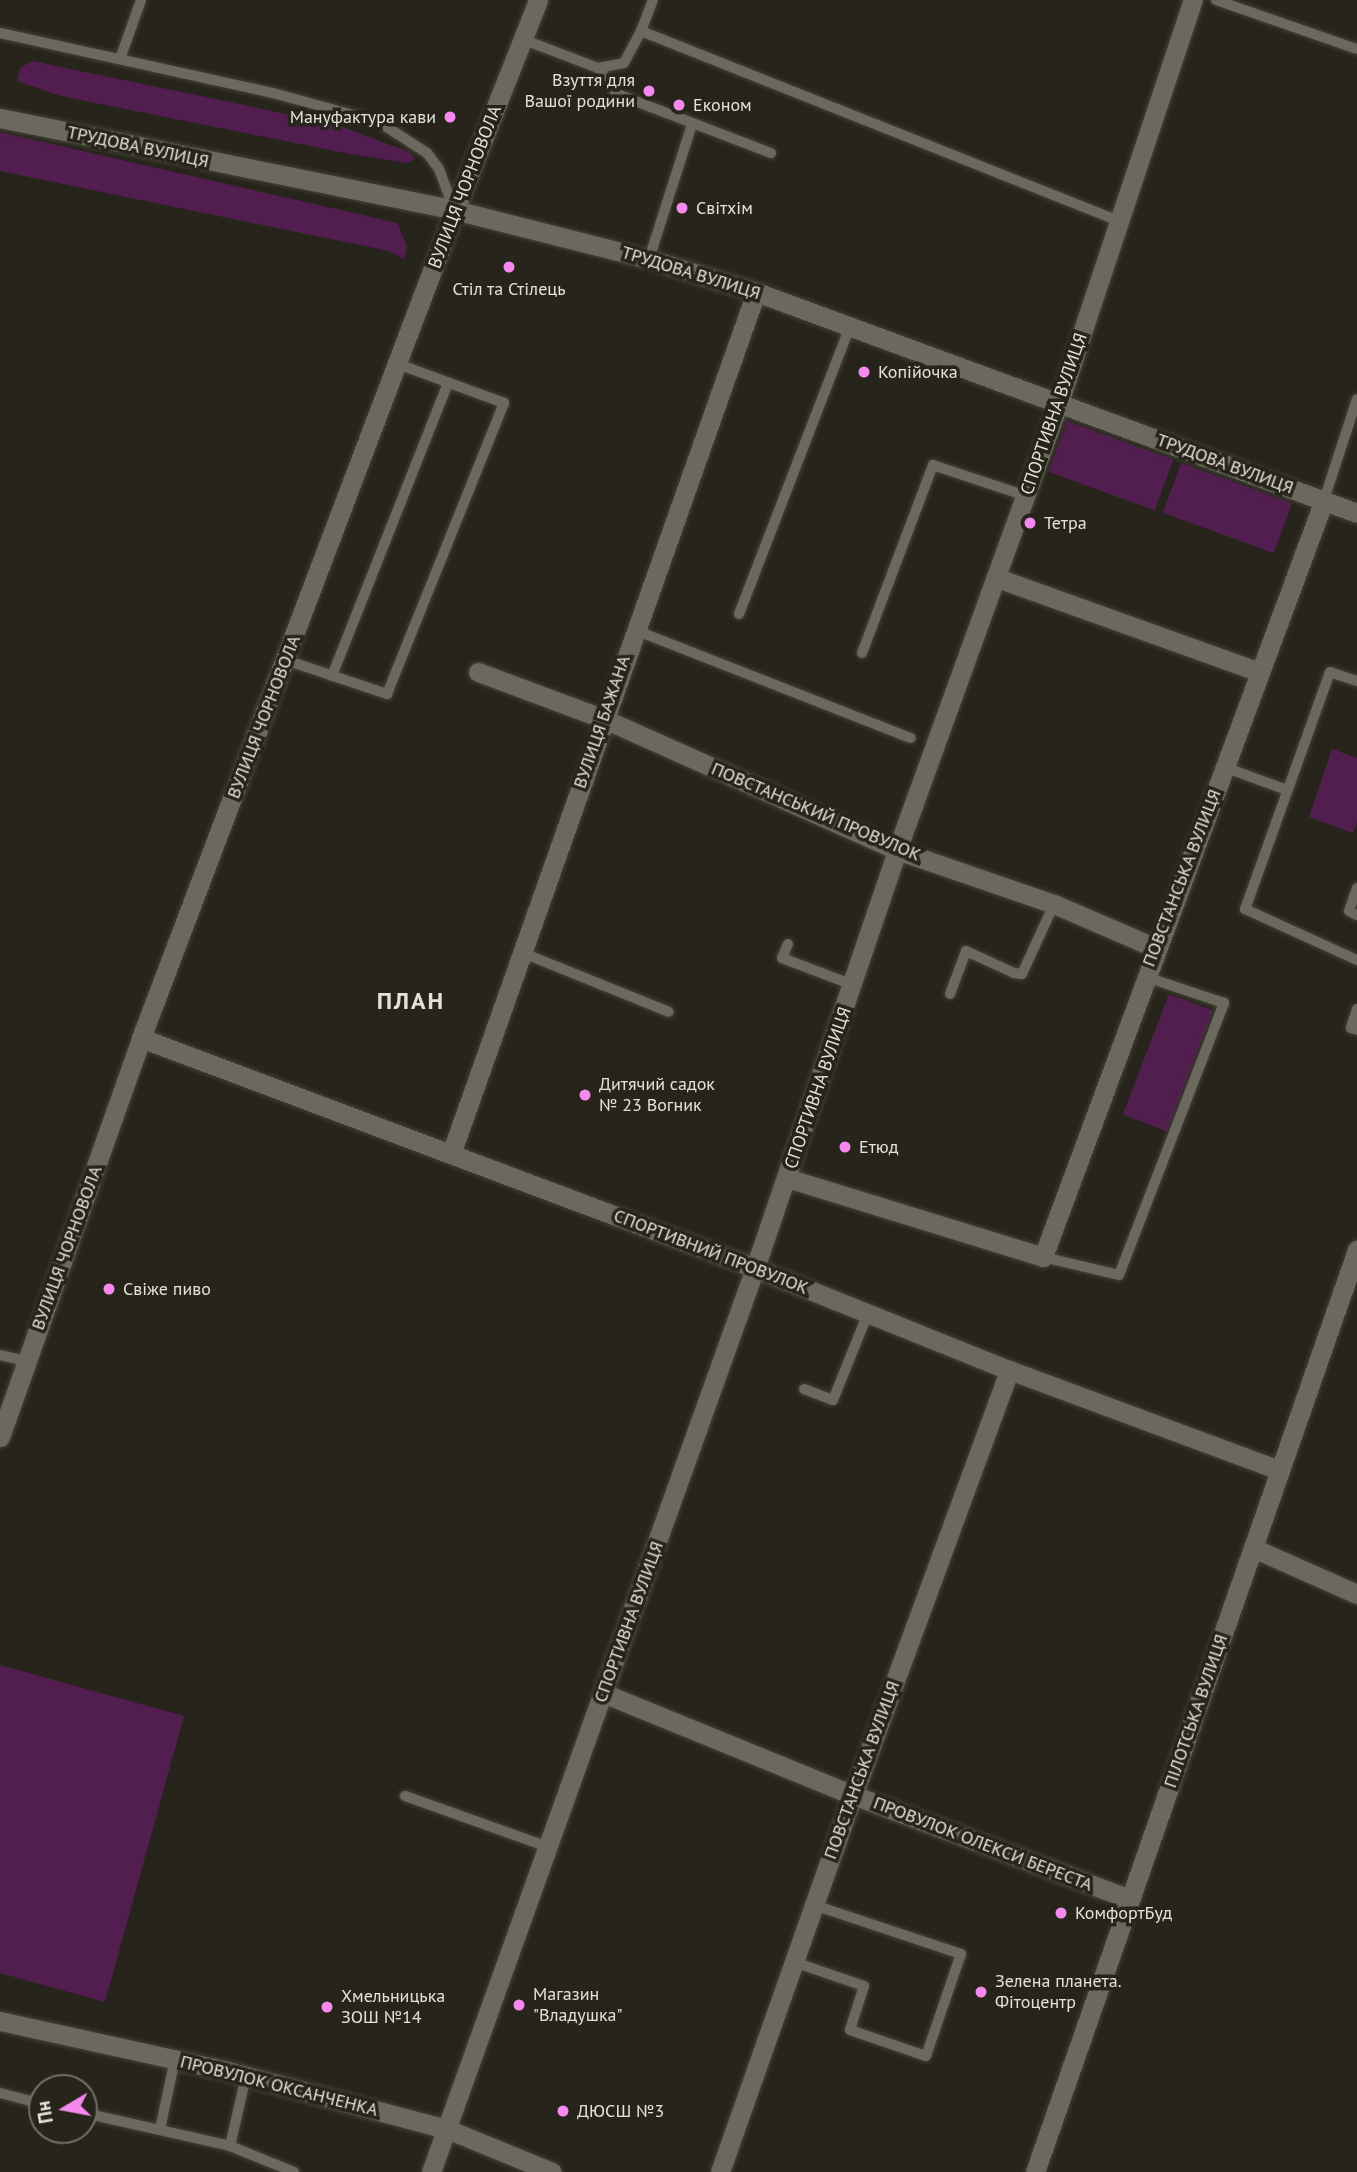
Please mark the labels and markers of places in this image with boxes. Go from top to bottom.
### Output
place label: Взуття для Вашої родини [524,70,635,112]
marker: Взуття для Вашої родини [641,83,657,99]
place label: Економ [693,94,752,116]
marker: Економ [671,97,687,113]
place label: Мануфактура кави [290,106,436,128]
marker: Мануфактура кави [442,109,458,125]
place label: Світхім [696,197,753,219]
marker: Світхім [674,200,690,216]
marker: Стіл та Стілець [501,259,517,275]
place label: Стіл та Стілець [452,278,566,300]
place label: Копійочка [878,361,958,383]
marker: Копійочка [856,364,872,380]
place label: Тетра [1044,512,1087,534]
marker: Тетра [1022,515,1038,531]
place label: Дитячий садок № 23 Вогник [599,1074,715,1116]
marker: Дитячий садок № 23 Вогник [577,1087,593,1103]
place label: Етюд [859,1136,898,1158]
marker: Етюд [837,1139,853,1155]
place label: Свіже пиво [123,1278,211,1300]
marker: Свіже пиво [101,1281,117,1297]
place label: КомфортБуд [1075,1902,1172,1924]
marker: КомфортБуд [1053,1905,1069,1921]
place label: Зелена планета. Фітоцентр [995,1971,1122,2014]
place label: Магазин "Владушка" [533,1984,622,2026]
marker: Зелена планета. Фітоцентр [973,1984,989,2000]
place label: Хмельницька ЗОШ №14 [341,1986,445,2028]
marker: Магазин "Владушка" [511,1997,527,2013]
marker: Хмельницька ЗОШ №14 [319,1999,335,2015]
place label: ДЮСШ №3 [577,2100,664,2122]
marker: ДЮСШ №3 [555,2103,571,2119]

